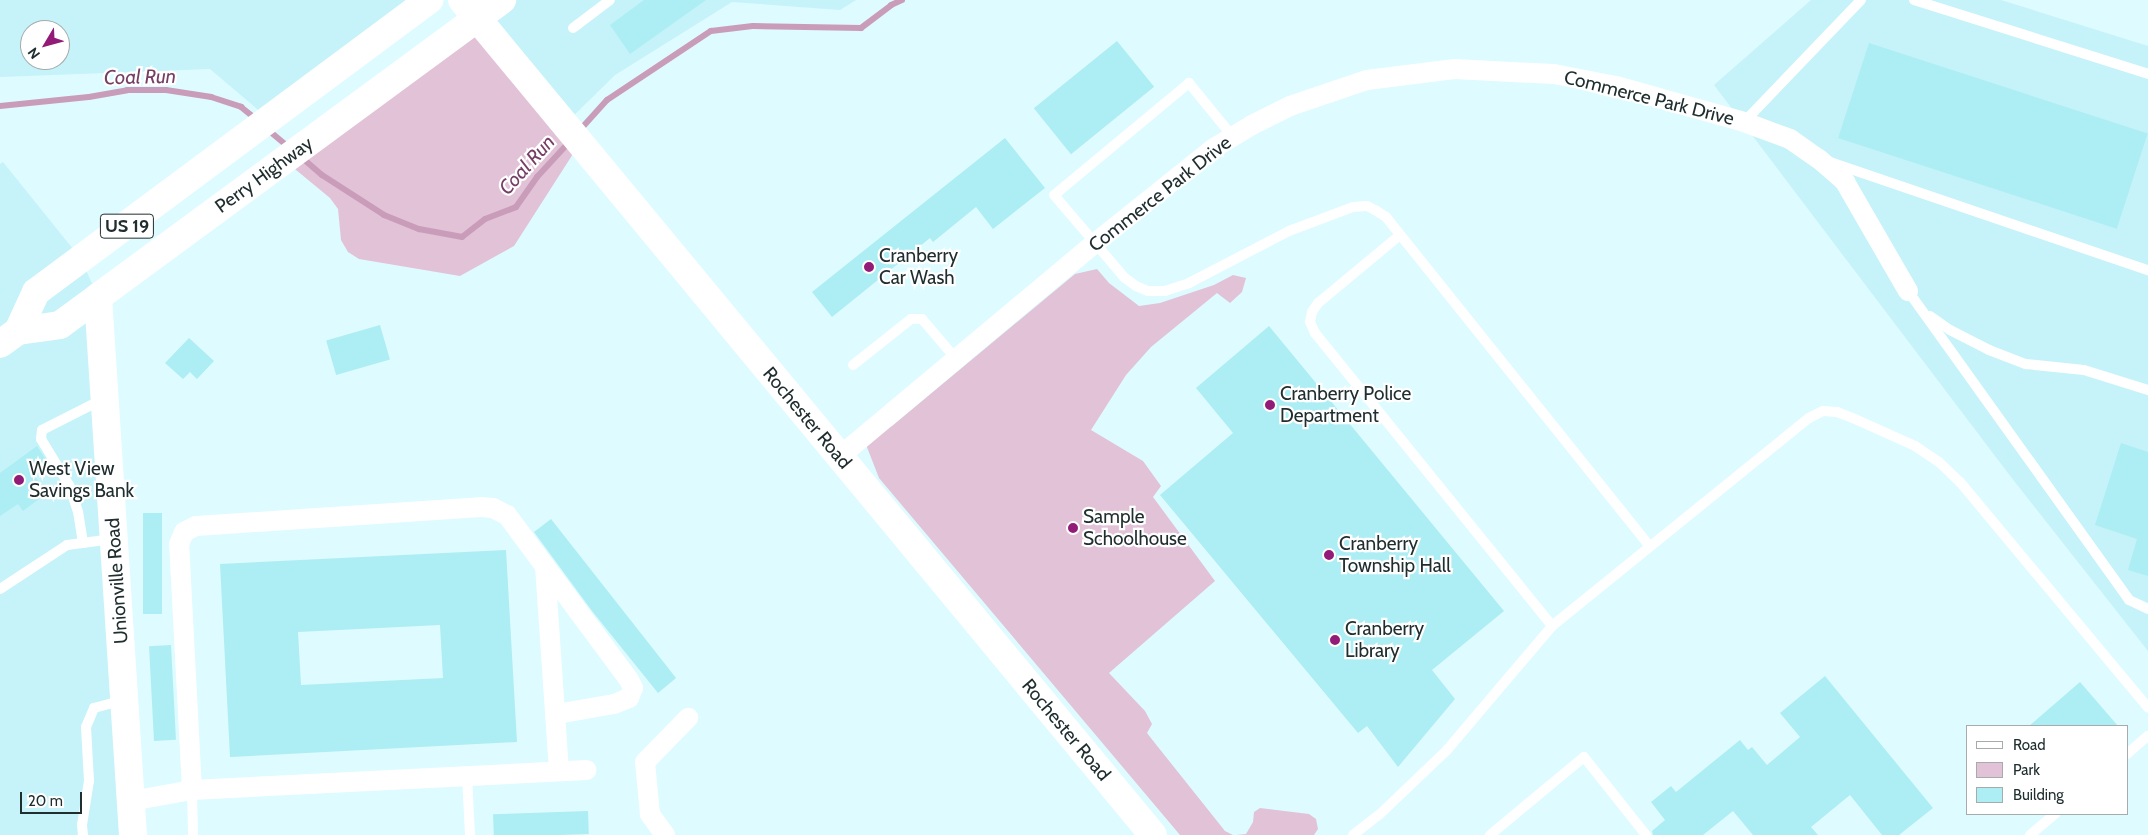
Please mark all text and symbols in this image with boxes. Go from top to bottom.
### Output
north arrow [20,20,70,70]
text: N [24,44,44,63]
water label: Coal Run [104,64,176,90]
street label: Commerce Park Drive [1562,66,1736,130]
water label: Coal Run [494,130,560,200]
street label: Commerce Park Drive [1084,131,1236,257]
street label: Perry Highway [211,132,317,218]
road number: US 19 [100,210,154,242]
place label: Cranberry Car Wash [879,245,958,289]
marker: Cranberry Car Wash [863,261,875,273]
street label: Rochester Road [758,363,856,473]
place label: Cranberry Police Department [1280,383,1411,427]
marker: Cranberry Police Department [1264,399,1276,411]
place label: West View Savings Bank [29,458,134,502]
marker: West View Savings Bank [13,474,25,486]
place label: Sample Schoolhouse [1083,506,1187,550]
street label: Unionville Road [101,517,133,645]
marker: Sample Schoolhouse [1067,522,1079,534]
place label: Cranberry Township Hall [1339,533,1451,577]
marker: Cranberry Township Hall [1323,549,1335,561]
place label: Cranberry Library [1345,618,1424,662]
marker: Cranberry Library [1329,634,1341,646]
street label: Rochester Road [1017,675,1115,785]
legend [1966,725,2128,815]
text: Road [2013,736,2046,754]
text: Park [2013,761,2040,779]
scale bar [22,782,85,814]
text: Building [2013,786,2064,804]
text: 20 m [28,792,63,810]

